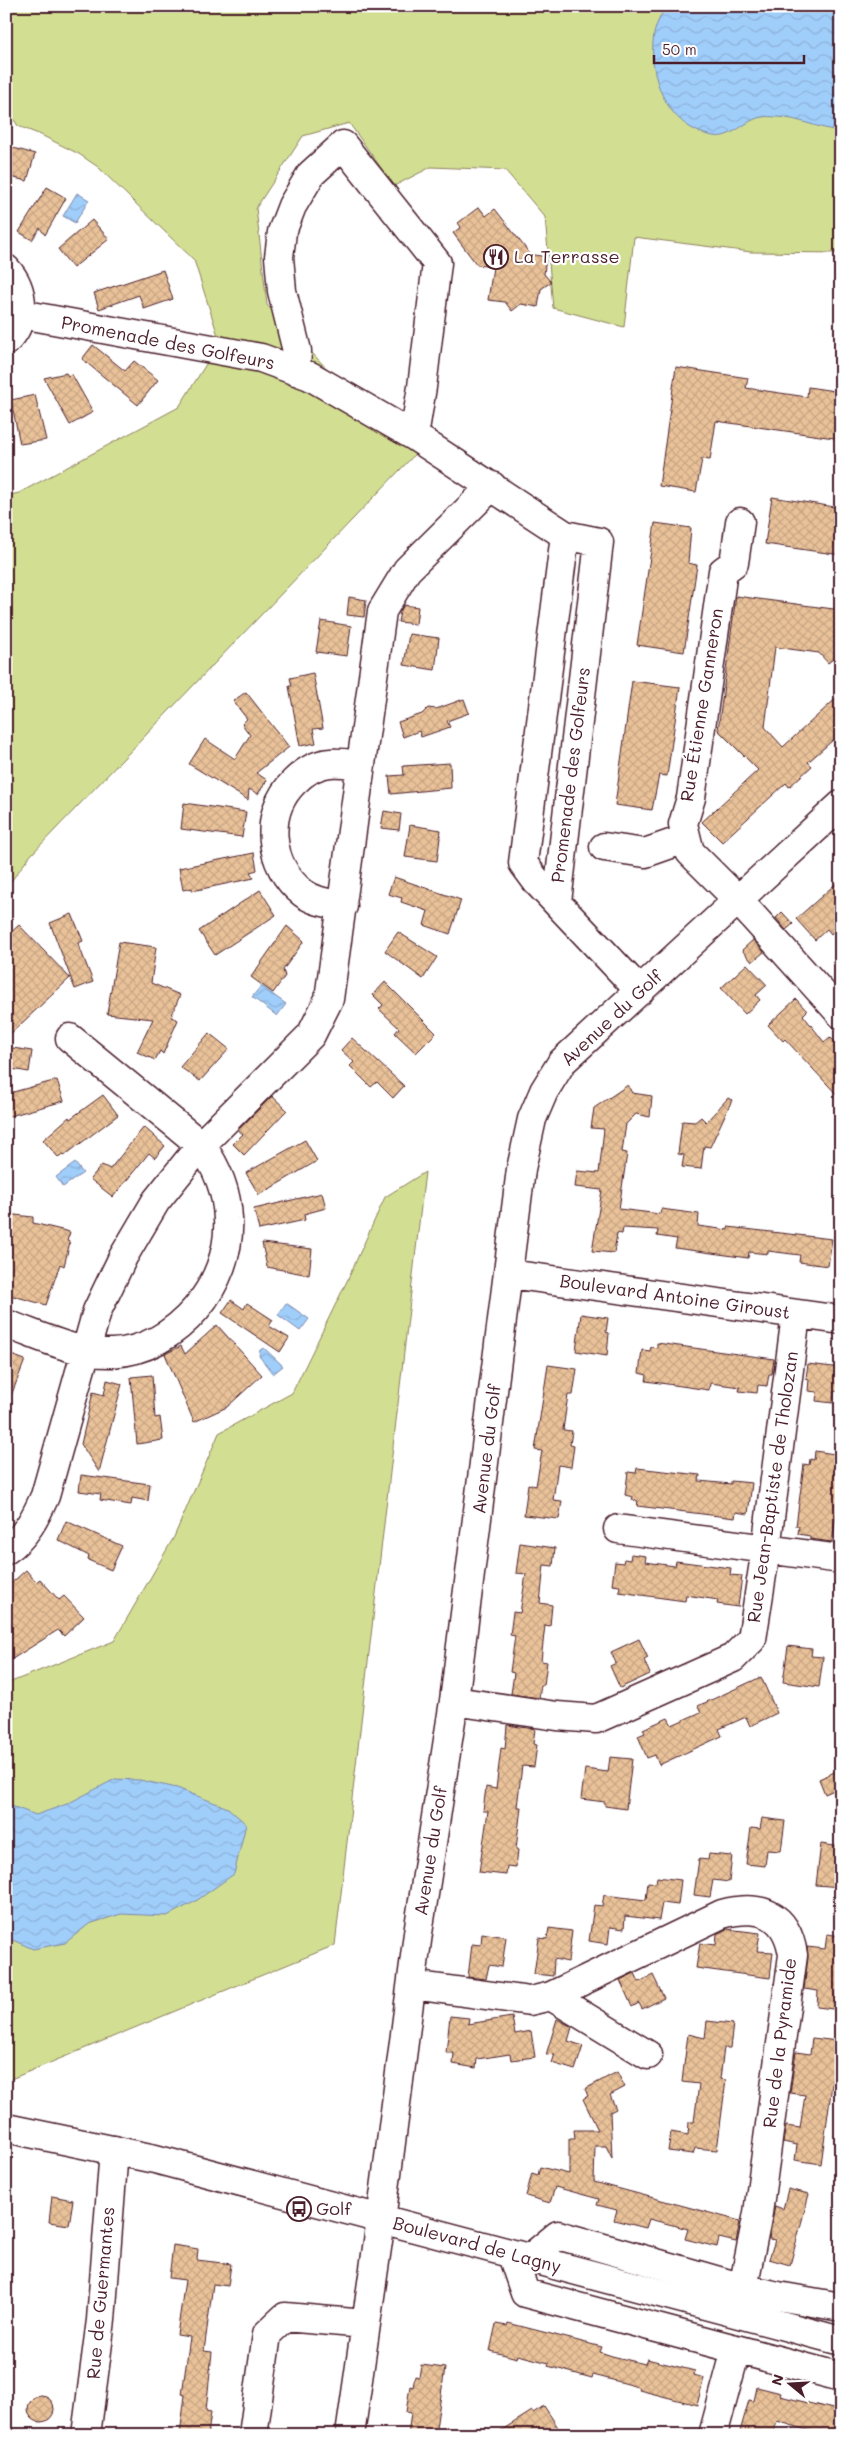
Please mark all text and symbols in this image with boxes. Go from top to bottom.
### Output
scale bar [654,32,804,64]
text: 50 m [662,39,697,59]
restaurant icon: La Terrasse [483,244,509,270]
place label: La Terrasse [514,244,620,268]
street label: Promenade des Golfeurs [59,310,277,375]
street label: Rue Étienne Ganneron [674,606,728,803]
street label: Promenade des Golfeurs [545,666,595,884]
street label: Avenue du Golf [555,963,668,1071]
street label: Boulevard Antoine Giroust [558,1268,792,1324]
street label: Rue Jean-Baptiste de Tholozan [741,1349,803,1624]
street label: Avenue du Golf [466,1382,506,1515]
street label: Avenue du Golf [408,1783,452,1917]
street label: Rue de la Pyramide [757,1956,801,2129]
bus stop icon: Golf [286,2196,312,2222]
place label: Golf [316,2196,353,2220]
street label: Rue de Guermantes [80,2206,120,2380]
street label: Boulevard de Lagny [391,2210,564,2278]
north arrow [764,2358,814,2408]
text: N [766,2372,788,2388]

